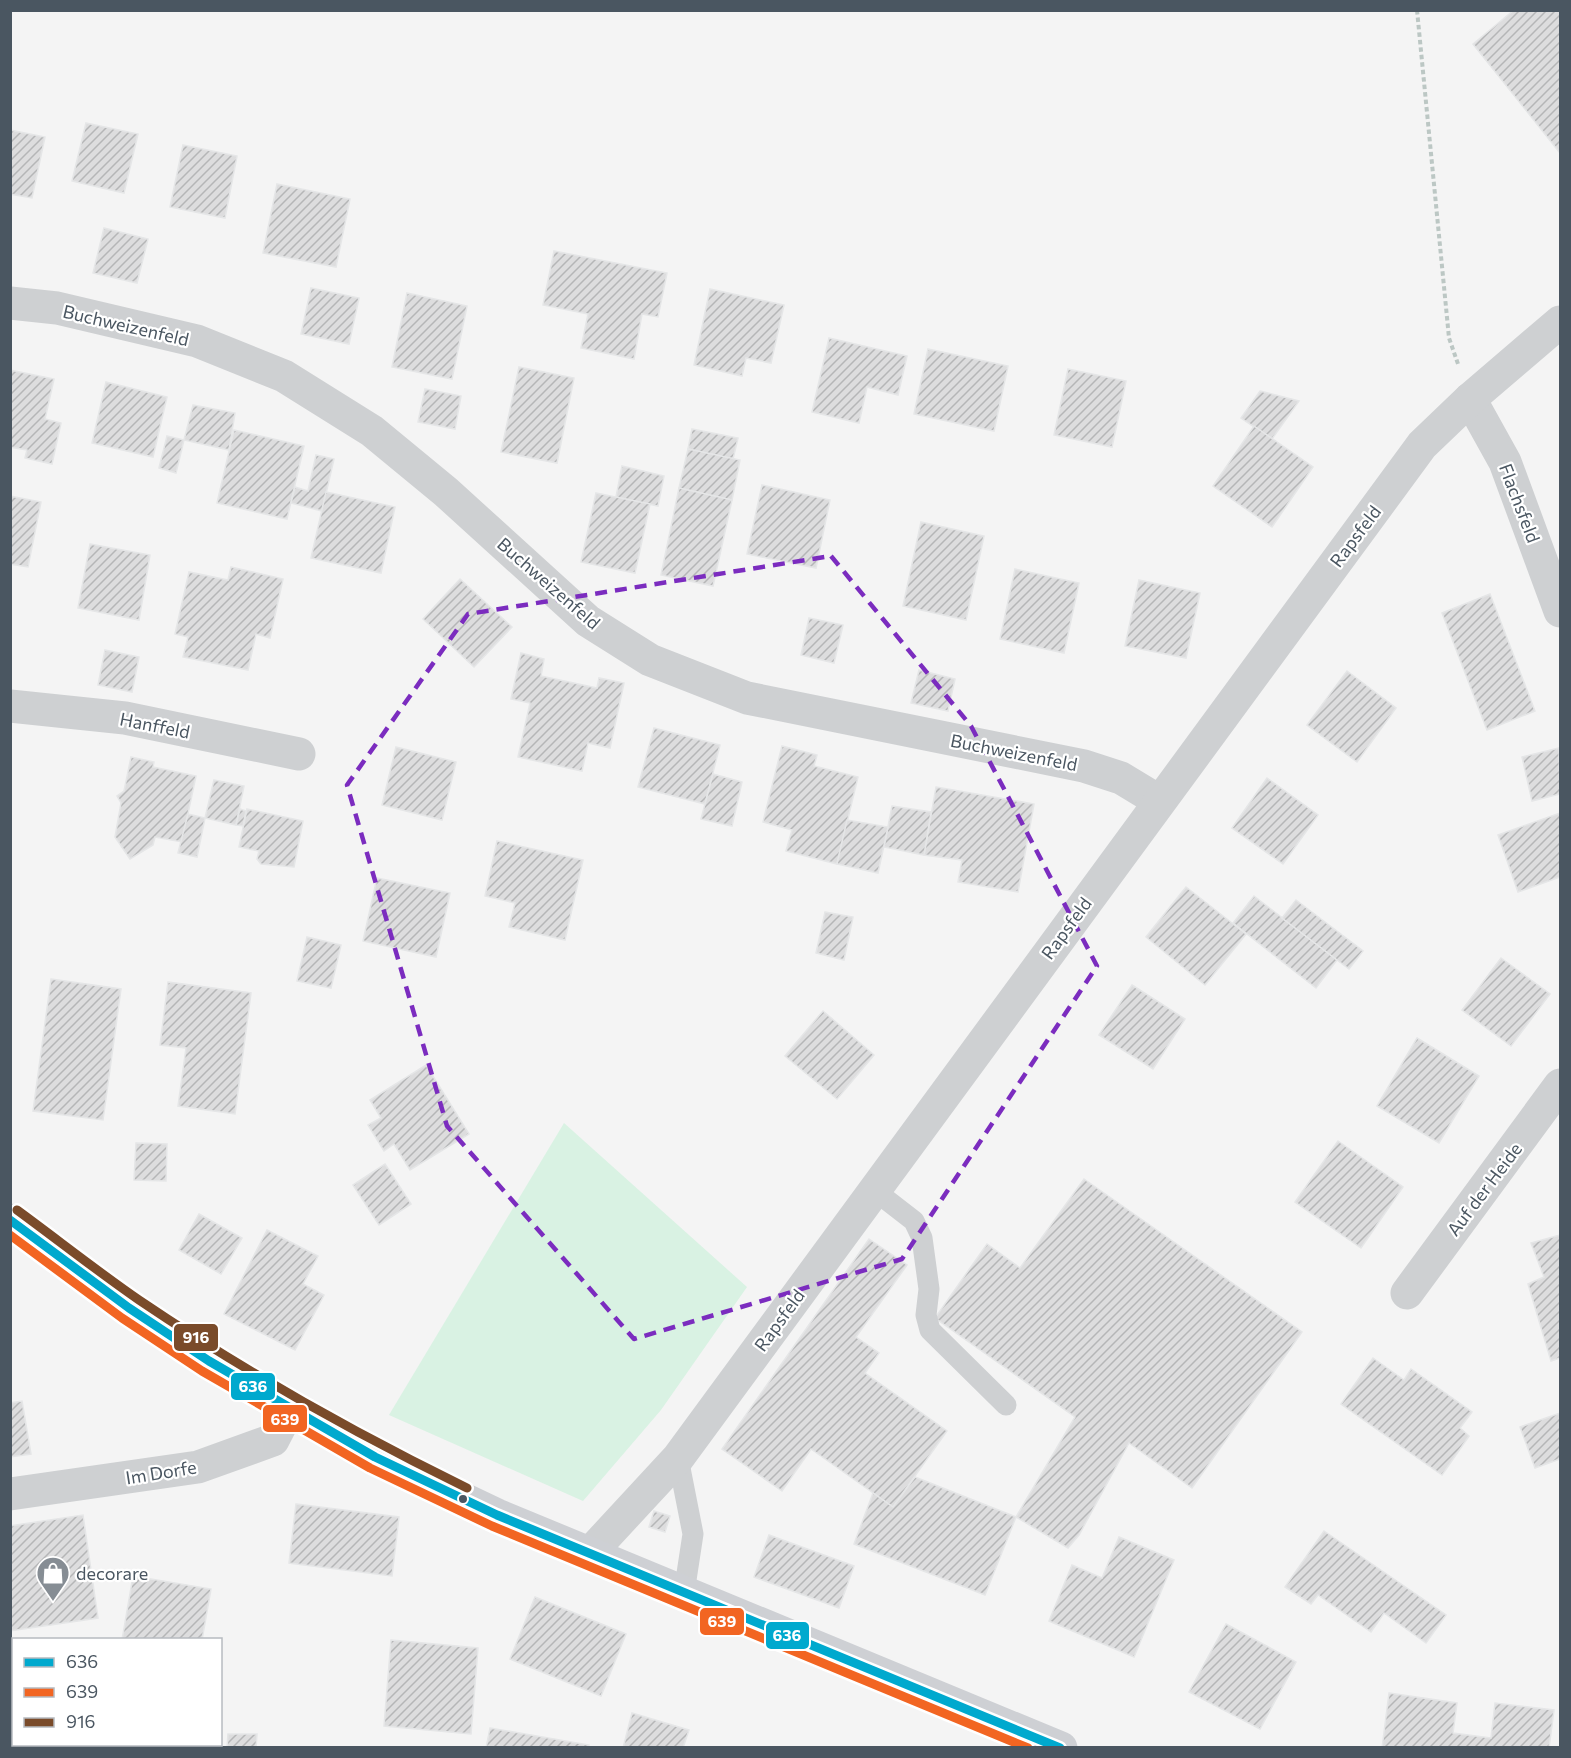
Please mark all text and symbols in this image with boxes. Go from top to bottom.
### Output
street label: Buchweizenfeld [61,300,191,350]
street label: Flachsfeld [1495,460,1545,546]
street label: Rapsfeld [1325,501,1385,571]
street label: Buchweizenfeld [493,532,605,634]
street label: Hanffeld [118,707,192,743]
street label: Buchweizenfeld [949,729,1079,775]
street label: Rapsfeld [1036,893,1096,963]
street label: Auf der Heide [1442,1138,1526,1240]
street label: Rapsfeld [749,1285,809,1355]
line badge: 916 [173,1323,219,1352]
text: 916 [183,1327,210,1346]
line badge: 636 [230,1372,276,1401]
text: 636 [239,1376,268,1395]
line badge: 639 [262,1404,308,1433]
text: 639 [271,1409,300,1428]
street label: Im Dorfe [124,1456,198,1488]
unlabelled marker [457,1493,469,1505]
shop icon: decorare [35,1555,71,1602]
place label: decorare [76,1562,148,1584]
line badge: 639 [699,1607,745,1636]
text: 639 [708,1611,737,1630]
line badge: 636 [765,1621,810,1650]
text: 636 [773,1625,802,1644]
legend [12,1638,222,1746]
text: 636 [66,1650,98,1672]
text: 639 [66,1680,98,1702]
text: 916 [66,1710,96,1732]

